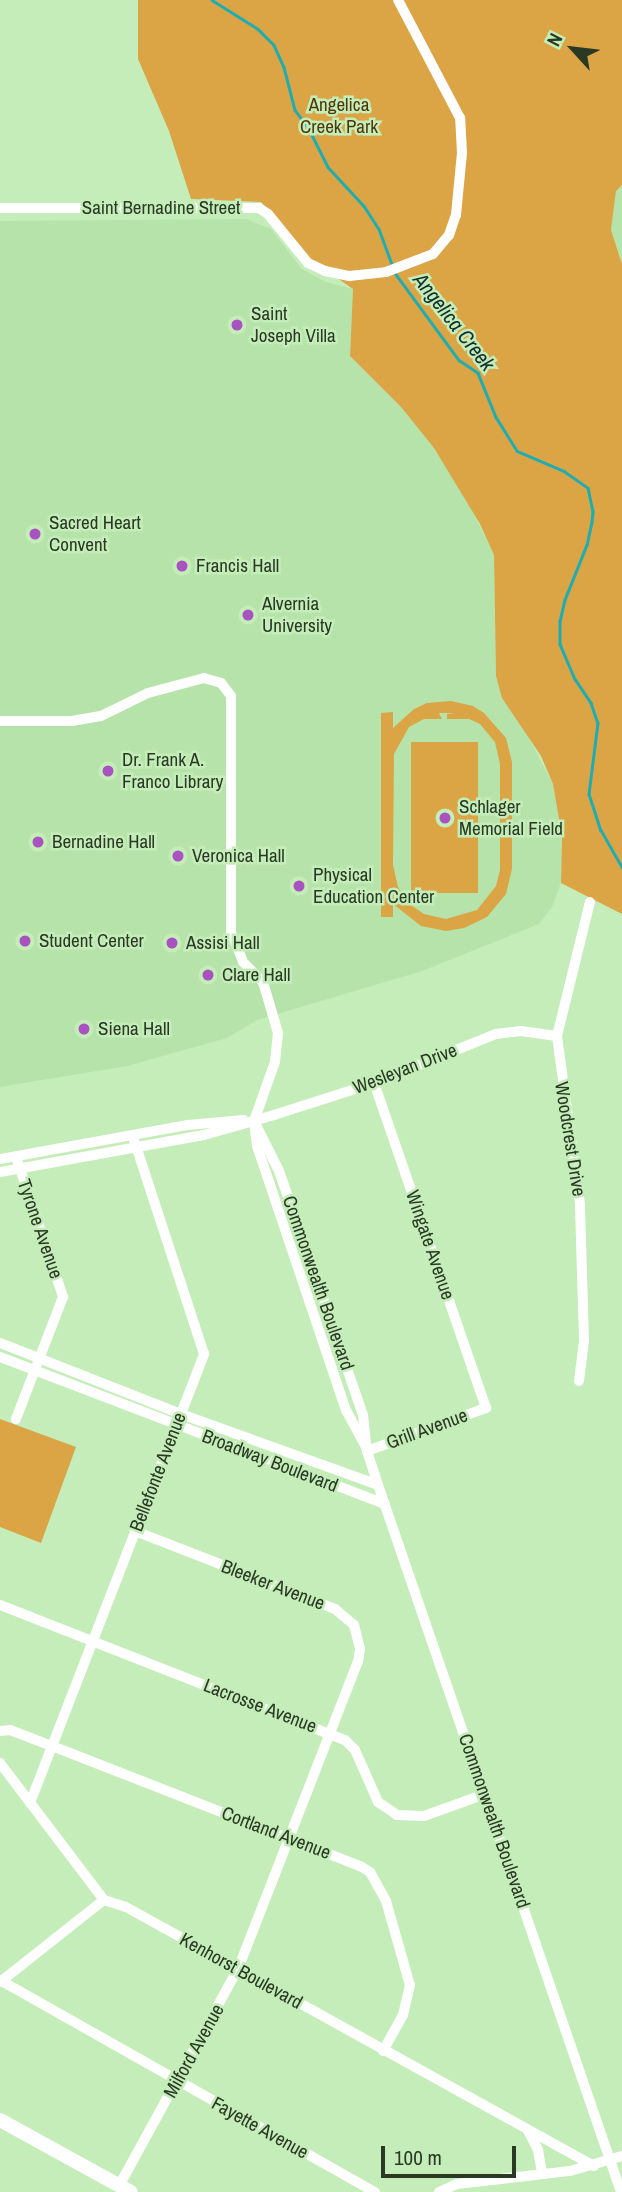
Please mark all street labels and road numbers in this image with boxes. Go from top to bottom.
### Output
street label: Saint Bernadine Street [82,197,240,219]
street label: Wesleyan Drive [350,1039,460,1099]
street label: Woodcrest Drive [550,1080,590,1198]
street label: Tyrone Avenue [12,1176,68,1282]
street label: Wingate Avenue [401,1187,459,1303]
street label: Commonwealth Boulevard [277,1193,359,1373]
street label: Grill Avenue [383,1404,471,1454]
street label: Bellefonte Avenue [125,1409,191,1535]
street label: Broadway Boulevard [199,1425,341,1497]
street label: Bleeker Avenue [218,1555,328,1615]
street label: Lacrosse Avenue [200,1674,320,1738]
street label: Commonwealth Boulevard [453,1731,535,1911]
street label: Cortland Avenue [218,1802,334,1864]
street label: Kenhorst Boulevard [176,1928,306,2014]
street label: Milford Avenue [159,2000,229,2102]
street label: Fayette Avenue [207,2092,313,2164]

